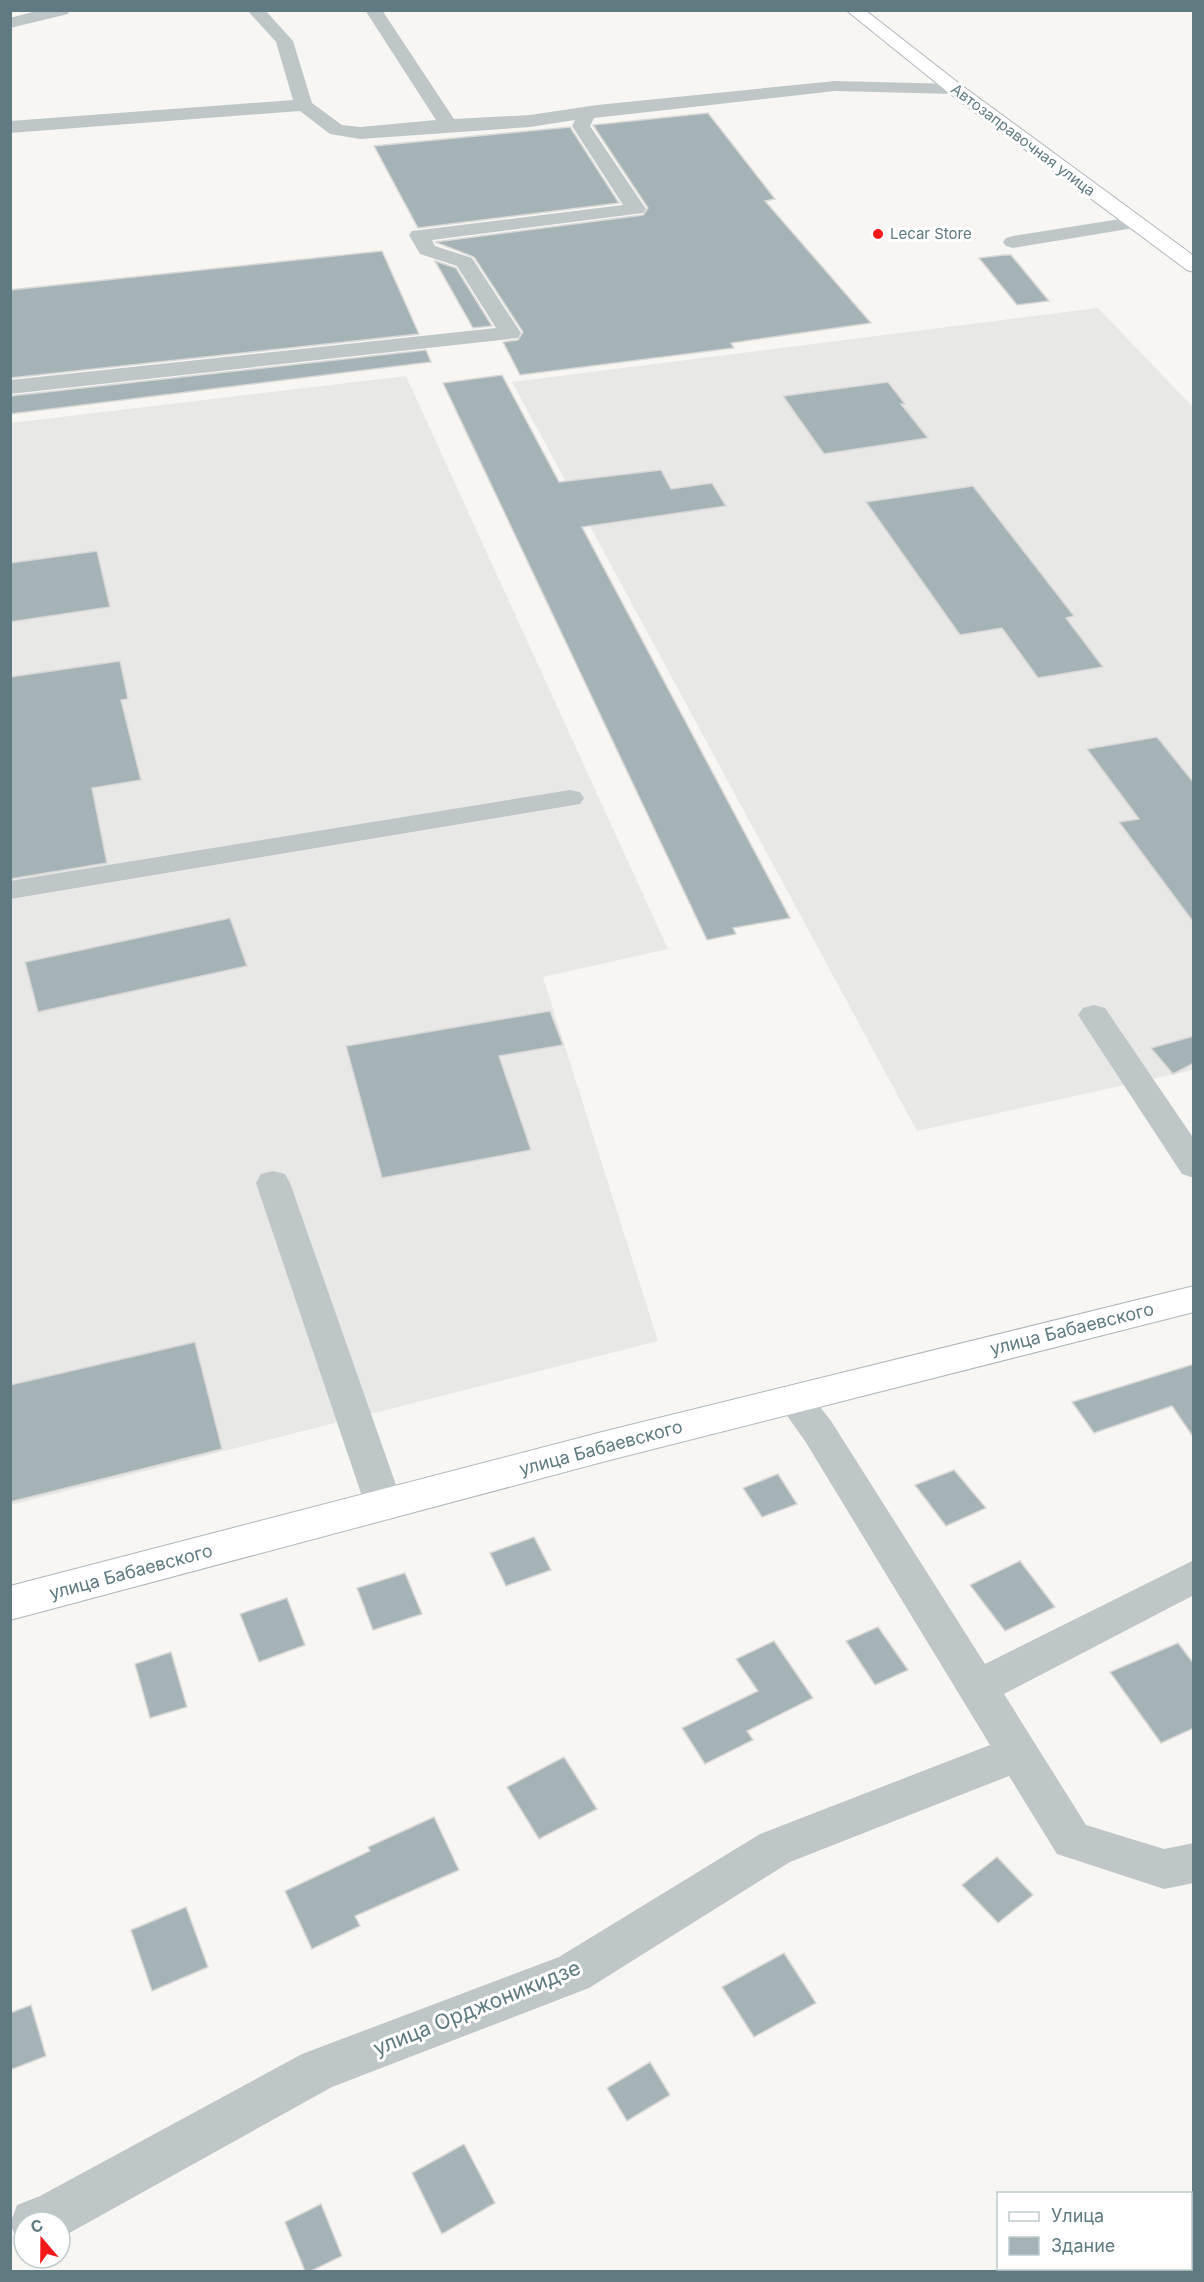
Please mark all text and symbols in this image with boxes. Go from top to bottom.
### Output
street label: Автозаправочная улица [947,79,1099,200]
place label: Lecar Store [890,224,972,243]
marker: Lecar Store [871,227,885,241]
street label: улица Бабаевского [988,1298,1156,1359]
street label: улица Бабаевского [517,1416,685,1479]
street label: улица Бабаевского [47,1540,215,1603]
street label: улица Орджоникидзе [370,1955,584,2061]
legend [997,2192,1192,2270]
text: Улица [1051,2205,1104,2226]
north arrow [12,2210,72,2270]
text: С [28,2214,46,2237]
text: Здание [1051,2235,1115,2256]

